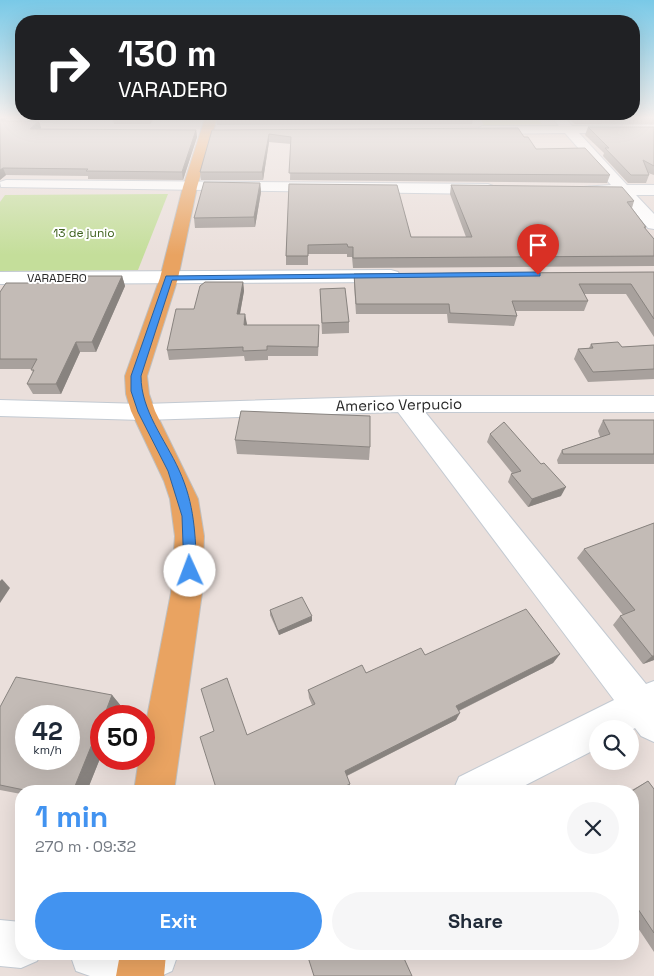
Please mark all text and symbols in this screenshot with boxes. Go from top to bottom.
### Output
text: 130 m [118,32,217,76]
icon: right [35,35,100,100]
text: VARADERO [118,75,228,103]
pin [517,224,559,275]
park label: 13 de junio [53,225,115,241]
icon: arrive [524,231,552,259]
street label: VARADERO [27,270,87,286]
street label: Americo Verpucio [336,394,462,415]
position arrow [163,544,215,596]
speed limit sign: 50 [90,705,155,770]
text: 42 [32,715,63,747]
map controls [589,720,639,770]
button: search [589,720,639,770]
text: km/h [33,742,62,758]
text: 1 min [35,797,108,836]
button: close [567,802,619,854]
text: 270 m · 09:32 [35,836,136,857]
button: Exit [35,892,322,950]
button: Share [332,892,619,950]

